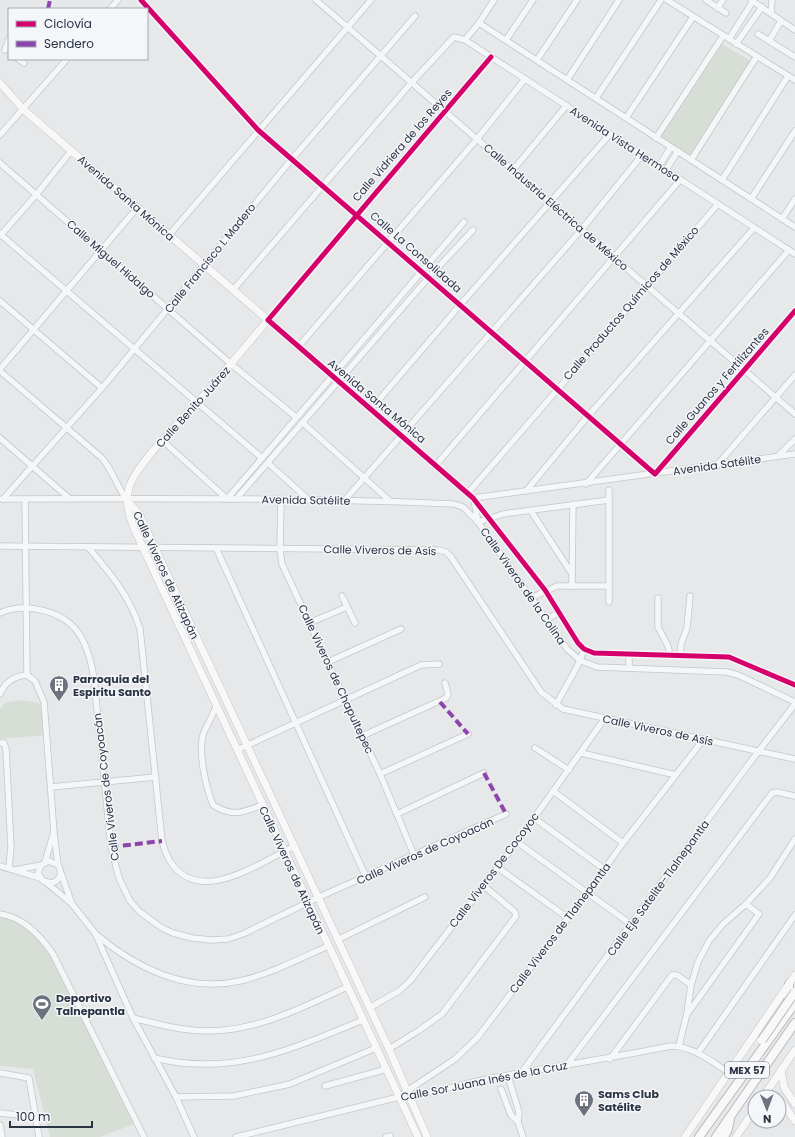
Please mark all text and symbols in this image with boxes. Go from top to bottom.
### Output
legend [8,8,148,60]
text: Ciclovía [44,15,92,32]
text: Sendero [44,35,94,52]
street label: Calle Vidriera de los Reyes [349,85,456,205]
street label: Avenida Vista Hermosa [567,102,683,186]
street label: Calle Industria Eléctrica de México [480,140,632,274]
street label: Avenida Santa Mónica [74,151,178,245]
street label: Calle Francisco I. Madero [161,200,259,316]
street label: Calle La Consolidada [367,208,465,296]
street label: Calle Miguel Hidalgo [63,216,159,302]
street label: Calle Productos Químicos de México [560,222,702,384]
street label: Calle Guanos y Fertilizantes [662,324,773,448]
street label: Avenida Santa Mónica [325,355,429,447]
street label: Calle Benito Juárez [152,363,234,451]
street label: Avenida Satélite [672,451,762,479]
street label: Avenida Satélite [261,491,351,509]
street label: Calle Viveros de Atizapán [129,508,203,642]
street label: Calle Viveros de la Colina [476,524,570,648]
street label: Calle Viveros de Asís [323,541,437,559]
street label: Calle Viveros de Chapultepec [294,602,378,757]
place label: Parroquia del Espiritu Santo [73,671,151,700]
building icon: Parroquia del Espiritu Santo [48,674,70,702]
street label: Calle Viveros de Asís [601,710,715,750]
street label: Calle Viveros de Coyoacán [89,712,123,862]
street label: Calle Viveros de Atizapán [255,803,329,937]
street label: Calle Viveros De Cocoyoc [445,809,543,931]
street label: Calle Viveros de Coyoacán [354,813,496,889]
street label: Calle Eje Satelite-Tlalnepantla [603,817,713,959]
street label: Calle Viveros de Tlalnepantla [505,859,615,997]
place label: Deportivo Talnepantla [56,990,125,1019]
sports icon: Deportivo Talnepantla [31,993,53,1021]
street label: Calle Sor Juana Inés de la Cruz [399,1057,569,1105]
road number: MEX 57 [725,1062,769,1078]
place label: Sams Club Satélite [598,1086,659,1115]
building icon: Sams Club Satélite [573,1089,595,1117]
north arrow [747,1089,787,1129]
scale bar [10,1103,92,1129]
text: 100 m [16,1108,50,1125]
text: N [763,1111,771,1127]

